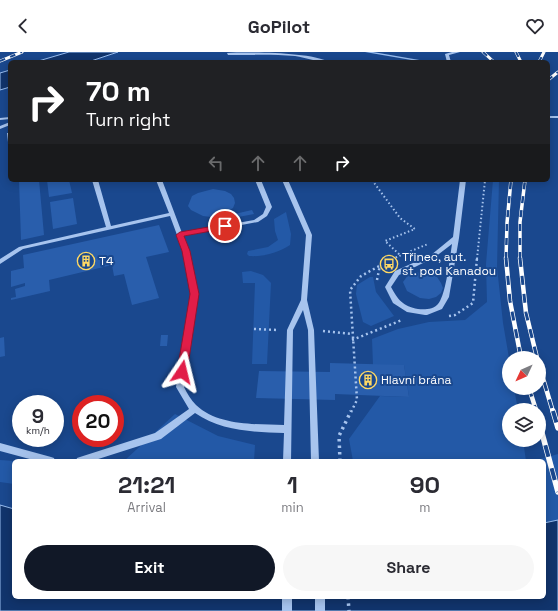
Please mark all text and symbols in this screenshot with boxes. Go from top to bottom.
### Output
icon: back [12,15,34,37]
text: GoPilot [248,15,310,38]
icon: heart [524,15,546,37]
text: 70 m [86,73,151,109]
icon: right [20,76,72,128]
text: Turn right [86,108,170,131]
icon: left [205,152,227,174]
icon: ahead [247,152,269,174]
icon: ahead [289,152,311,174]
icon: right [331,152,353,174]
pin [208,209,242,243]
icon: arrive [214,215,236,237]
place label: Třinec, aut. st. pod Kanadou [402,249,496,279]
building icon: T4 [76,251,96,271]
place label: T4 [99,253,114,269]
bus stop icon: Třinec, aut. st. pod Kanadou [379,254,399,274]
position arrow [161,351,203,393]
north arrow [502,351,546,395]
map controls [502,351,546,447]
building icon: Hlavní brána [358,370,378,390]
place label: Hlavní brána [381,372,452,388]
speed limit sign: 20 [72,395,124,447]
text: 9 [32,403,44,429]
button: layers [502,403,546,447]
text: km/h [26,424,50,437]
text: 21:21 [118,469,175,500]
text: 1 [287,469,298,500]
text: 90 [410,469,440,500]
text: Arrival [127,499,166,516]
text: min [281,499,304,516]
text: m [419,499,430,516]
button: Exit [24,545,275,591]
button: Share [283,545,534,591]

